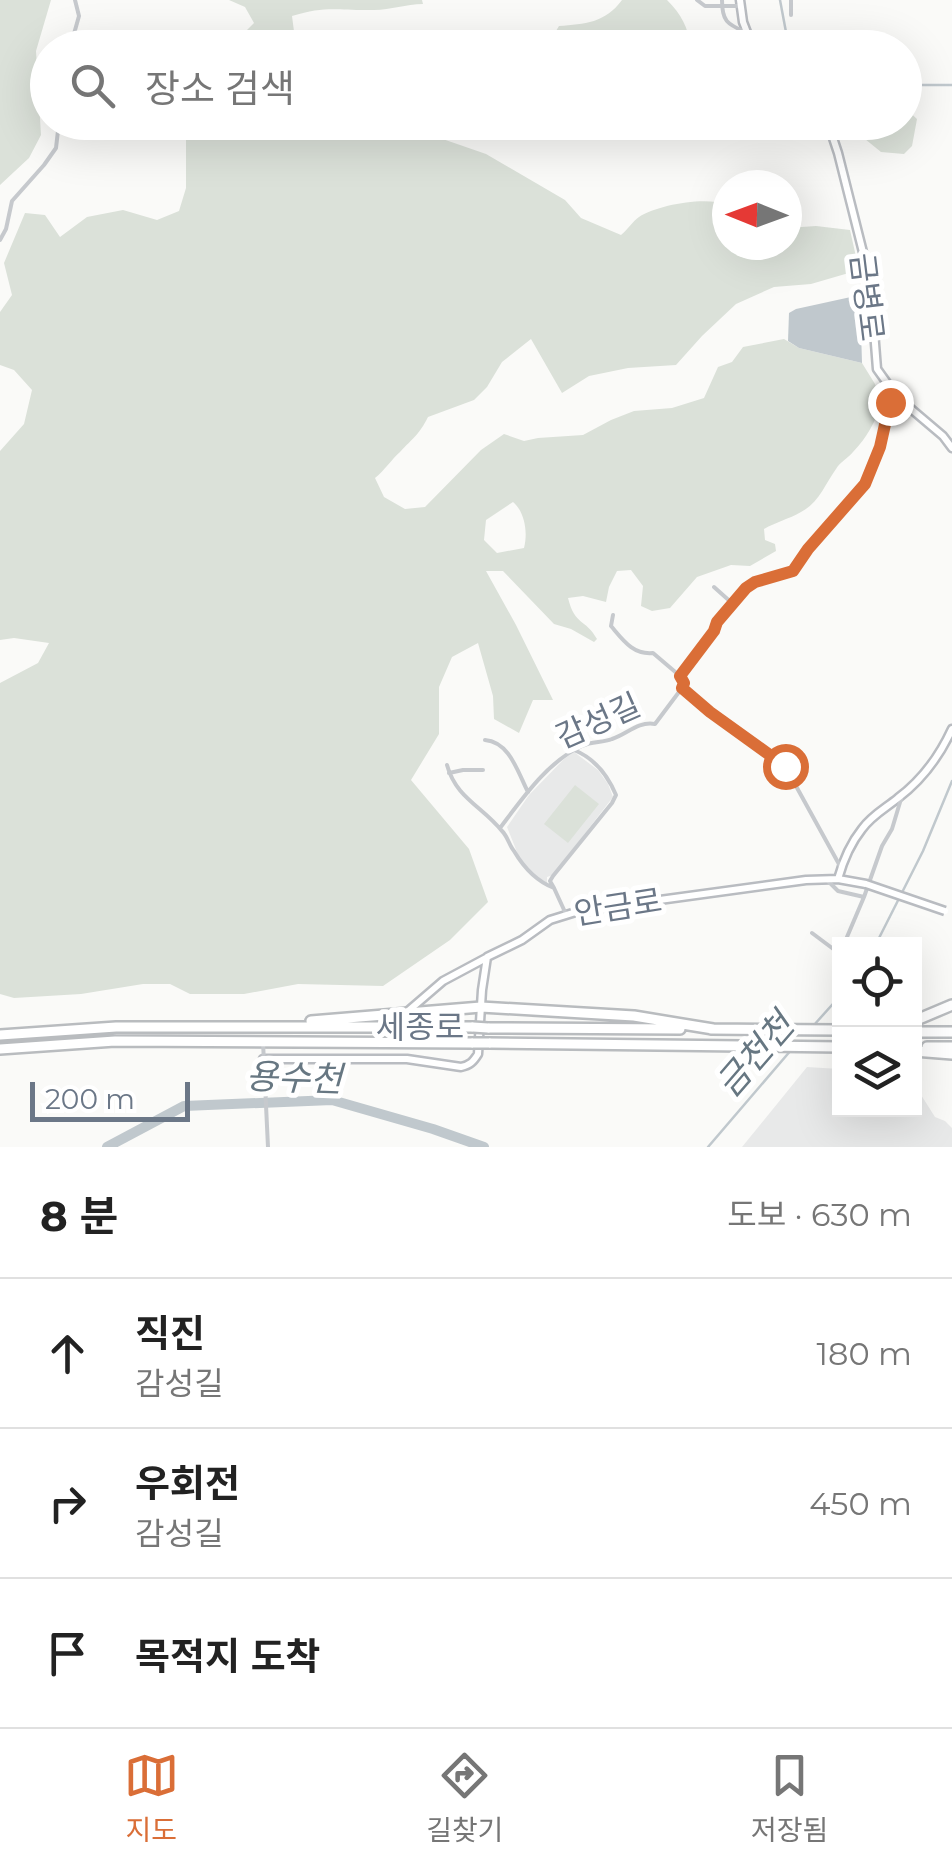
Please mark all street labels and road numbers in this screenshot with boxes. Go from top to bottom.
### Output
street label: 금병로 [843,251,892,343]
street label: 감성길 [550,685,646,756]
street label: 안금로 [571,880,665,933]
street label: 세종로 [376,1007,464,1046]

